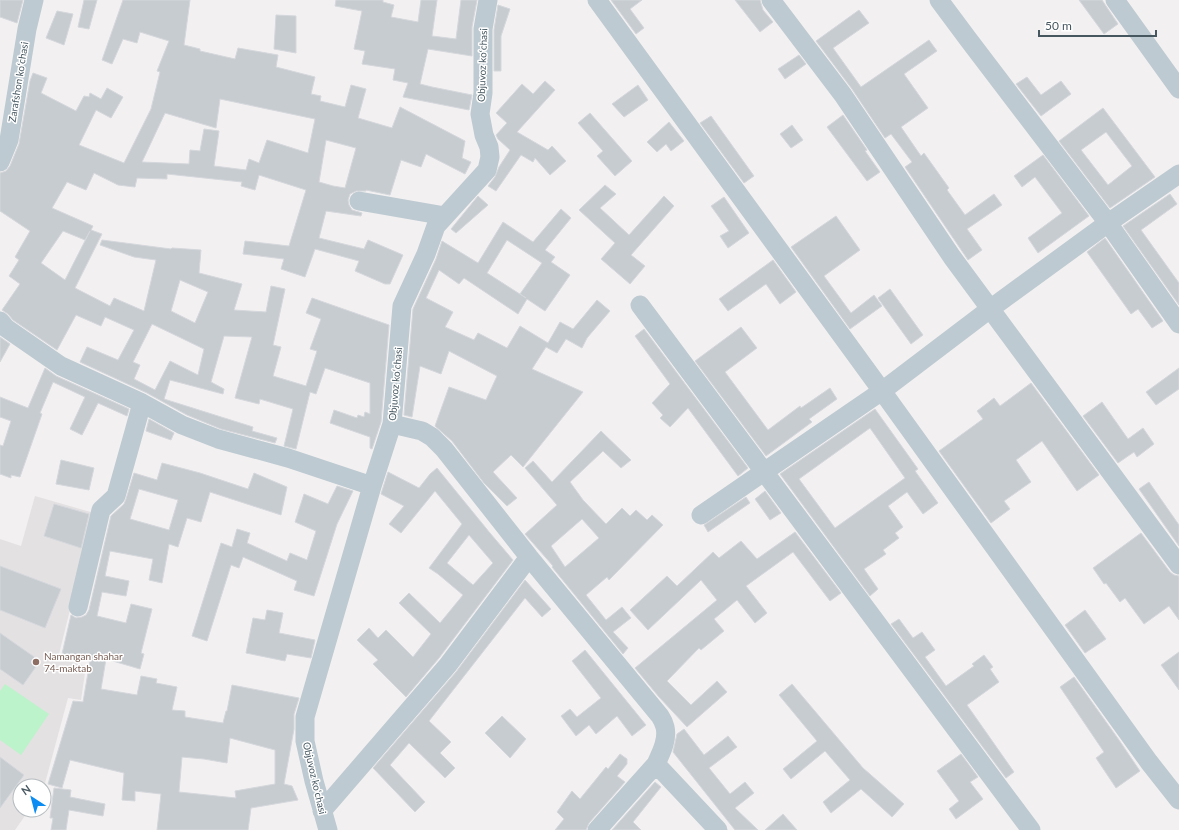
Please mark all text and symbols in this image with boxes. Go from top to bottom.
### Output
scale bar [1039,12,1156,38]
text: 50 m [1045,18,1072,33]
street label: Objuvoz koʻchasi [475,28,489,102]
street label: Zarafshon koʻchasi [6,41,30,123]
street label: Objuvoz koʻchasi [386,347,404,421]
place label: Namangan shahar 74-maktab [44,650,123,674]
marker: Namangan shahar 74-maktab [31,657,41,667]
street label: Objuvoz koʻchasi [301,741,329,815]
north arrow [12,778,52,818]
text: N [19,782,33,797]

